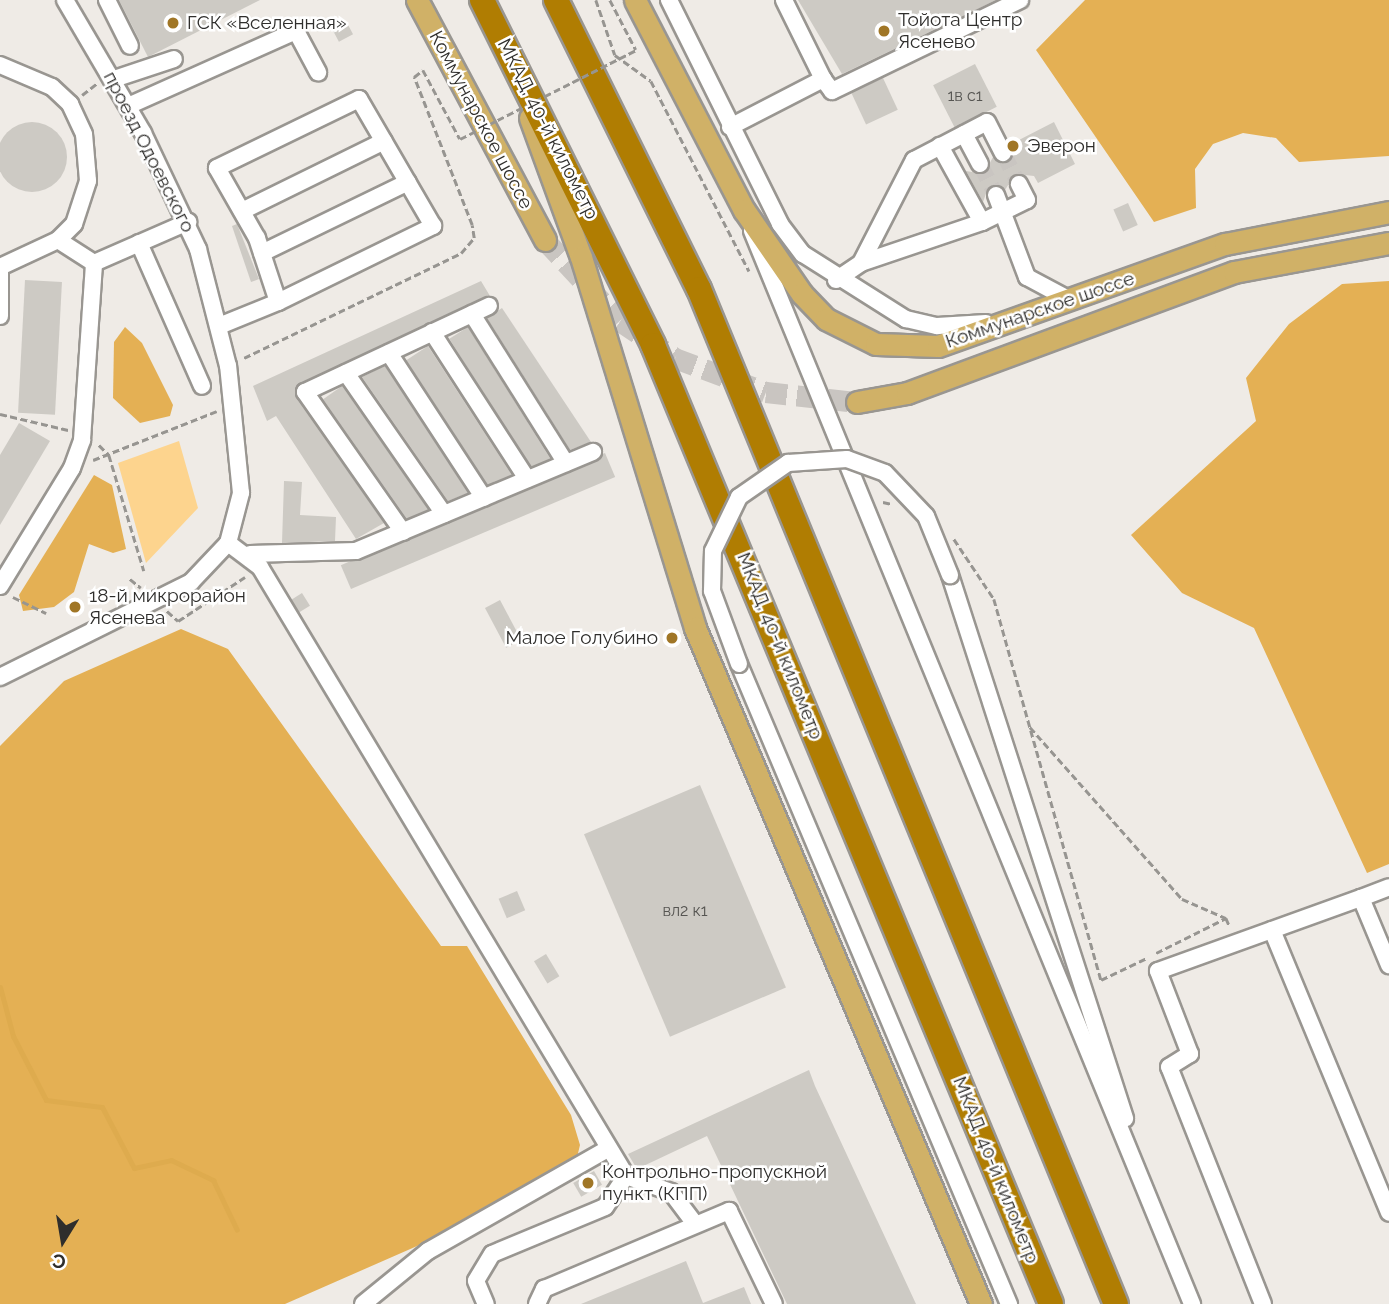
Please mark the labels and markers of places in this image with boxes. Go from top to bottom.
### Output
place label: Тойота Центр Ясенево [898,9,1023,53]
place label: ГСК «Вселенная» [187,12,347,34]
marker: ГСК «Вселенная» [165,15,181,31]
marker: Тойота Центр Ясенево [876,23,892,39]
place label: Эверон [1027,135,1096,157]
marker: Эверон [1005,138,1021,154]
place label: 18-й микрорайон Ясенева [89,585,246,629]
marker: 18-й микрорайон Ясенева [67,599,83,615]
place label: Малое Голубино [506,627,658,649]
marker: Малое Голубино [664,630,680,646]
place label: Контрольно-пропускной пункт (КПП) [602,1161,827,1205]
marker: Контрольно-пропускной пункт (КПП) [580,1175,596,1191]

